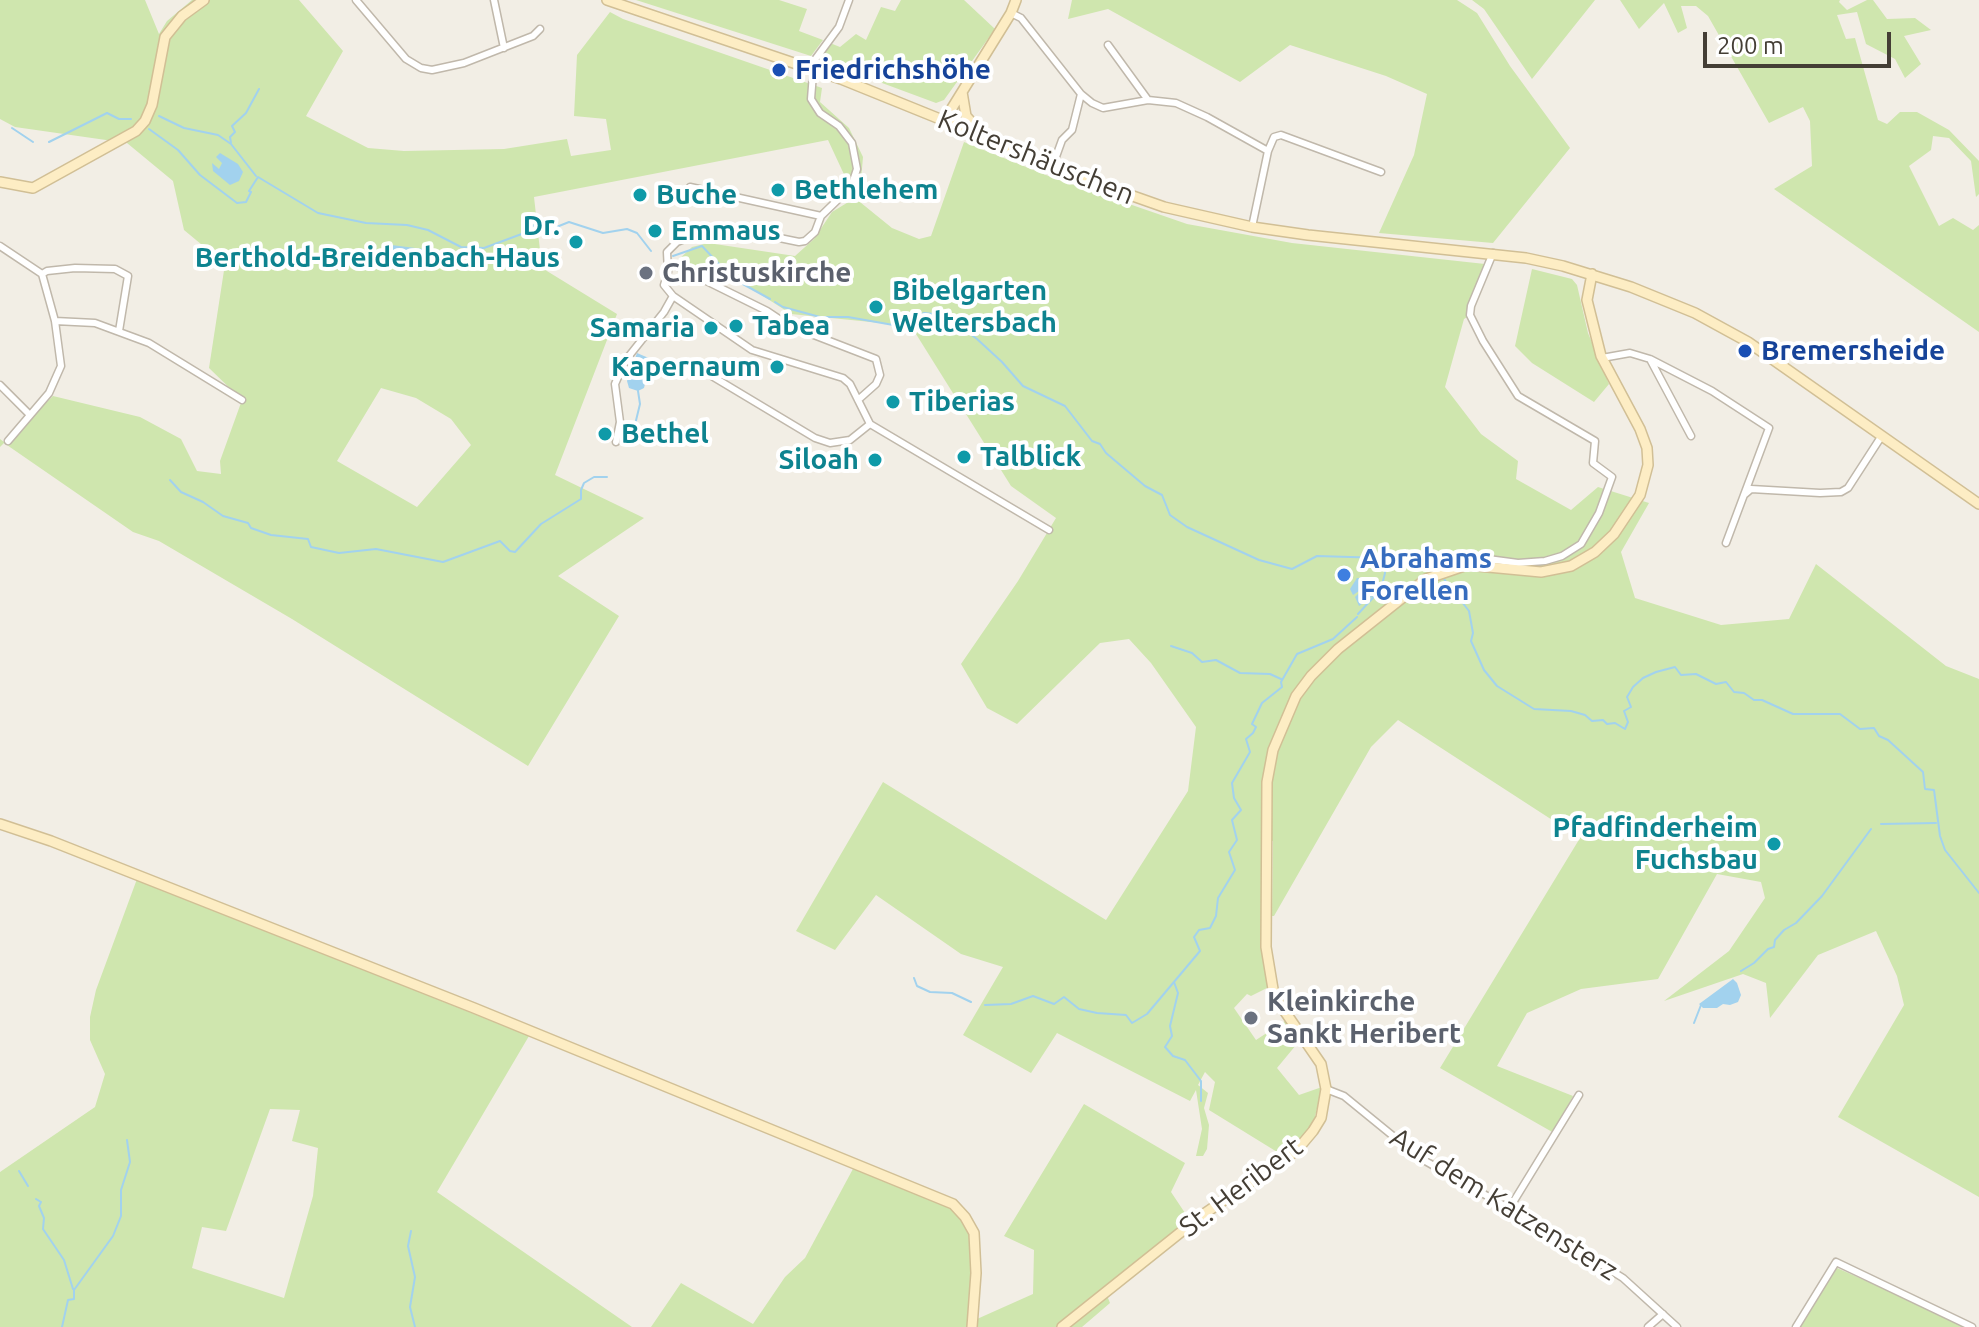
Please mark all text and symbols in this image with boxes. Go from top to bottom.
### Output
scale bar [1707,16,1895,66]
text: 200 m [1717,32,1784,59]
place label: Friedrichshöhe [795,53,991,87]
marker: Friedrichshöhe [770,61,788,79]
street label: Koltershäuschen [933,102,1139,212]
place label: Bethlehem [794,173,938,207]
place label: Buche [656,178,737,212]
marker: Bethlehem [769,181,787,199]
marker: Buche [631,186,649,204]
place label: Dr. Berthold-Breidenbach-Haus [195,209,560,275]
place label: Emmaus [671,214,781,248]
marker: Emmaus [646,222,664,240]
marker: Dr. Berthold-Breidenbach-Haus [567,233,585,251]
place label: Christuskirche [662,256,851,290]
marker: Christuskirche [637,264,655,282]
place label: Bibelgarten Weltersbach [892,274,1057,340]
marker: Bibelgarten Weltersbach [867,298,885,316]
place label: Tabea [752,309,830,343]
place label: Samaria [590,311,695,345]
marker: Tabea [727,317,745,335]
marker: Samaria [702,319,720,337]
place label: Bremersheide [1761,334,1945,368]
marker: Bremersheide [1736,342,1754,360]
place label: Kapernaum [611,350,761,384]
marker: Kapernaum [768,358,786,376]
place label: Tiberias [909,385,1015,419]
marker: Tiberias [884,393,902,411]
place label: Bethel [621,417,709,451]
marker: Bethel [596,425,614,443]
place label: Talblick [980,440,1081,474]
place label: Siloah [778,443,859,477]
marker: Talblick [955,448,973,466]
marker: Siloah [866,451,884,469]
place label: Abrahams Forellen [1360,542,1492,608]
marker: Abrahams Forellen [1335,566,1353,584]
place label: Pfadfinderheim Fuchsbau [1552,811,1758,877]
marker: Pfadfinderheim Fuchsbau [1765,835,1783,853]
place label: Kleinkirche Sankt Heribert [1267,985,1461,1051]
marker: Kleinkirche Sankt Heribert [1242,1009,1260,1027]
street label: Auf dem Katzensterz [1384,1120,1624,1288]
street label: St. Heribert [1173,1130,1309,1244]

